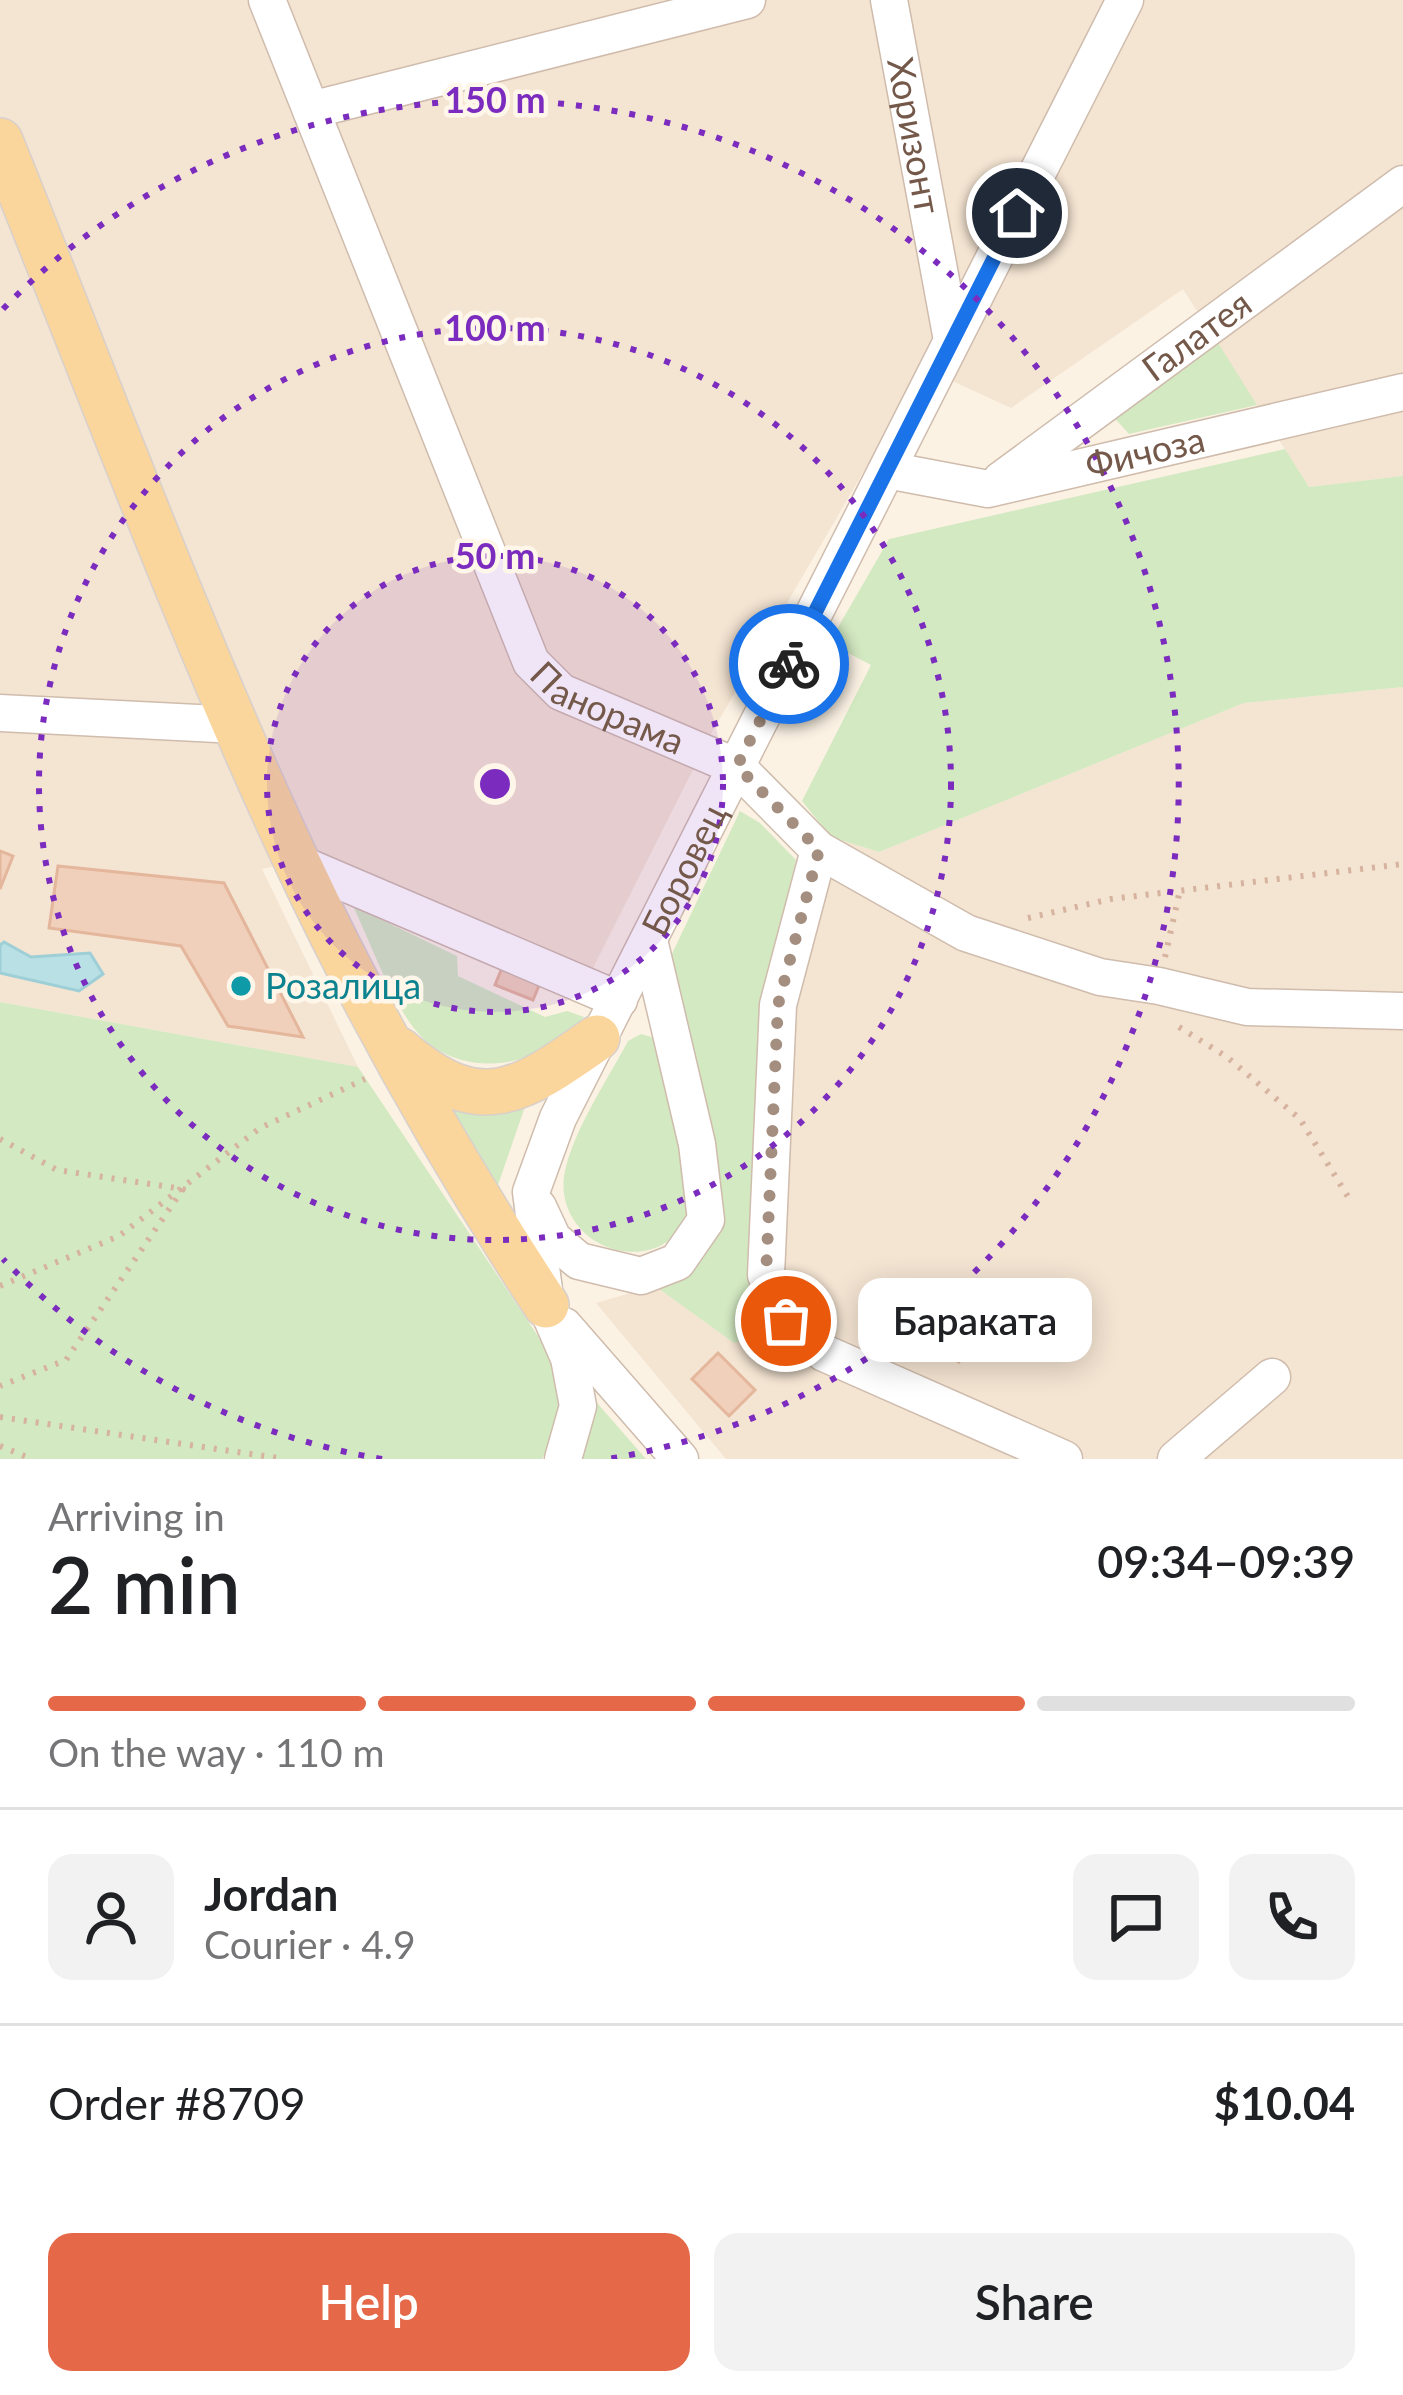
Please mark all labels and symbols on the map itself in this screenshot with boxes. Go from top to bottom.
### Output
street label: Хоризонт [879,54,951,217]
text: 150 m [444,77,546,121]
pin [966,162,1068,264]
street label: Галатея [1133,280,1259,390]
text: 100 m [444,305,546,349]
street label: Фичоза [1081,416,1209,487]
text: 50 m [455,533,535,577]
courier [729,604,849,724]
street label: Панорама [522,652,691,763]
centre of rings [474,763,516,805]
street label: Боровец [631,796,735,942]
place label: Розалица [265,963,421,1007]
marker: Розалица [228,973,254,999]
pin [735,1270,837,1372]
callout: Бараката [858,1279,1092,1363]

